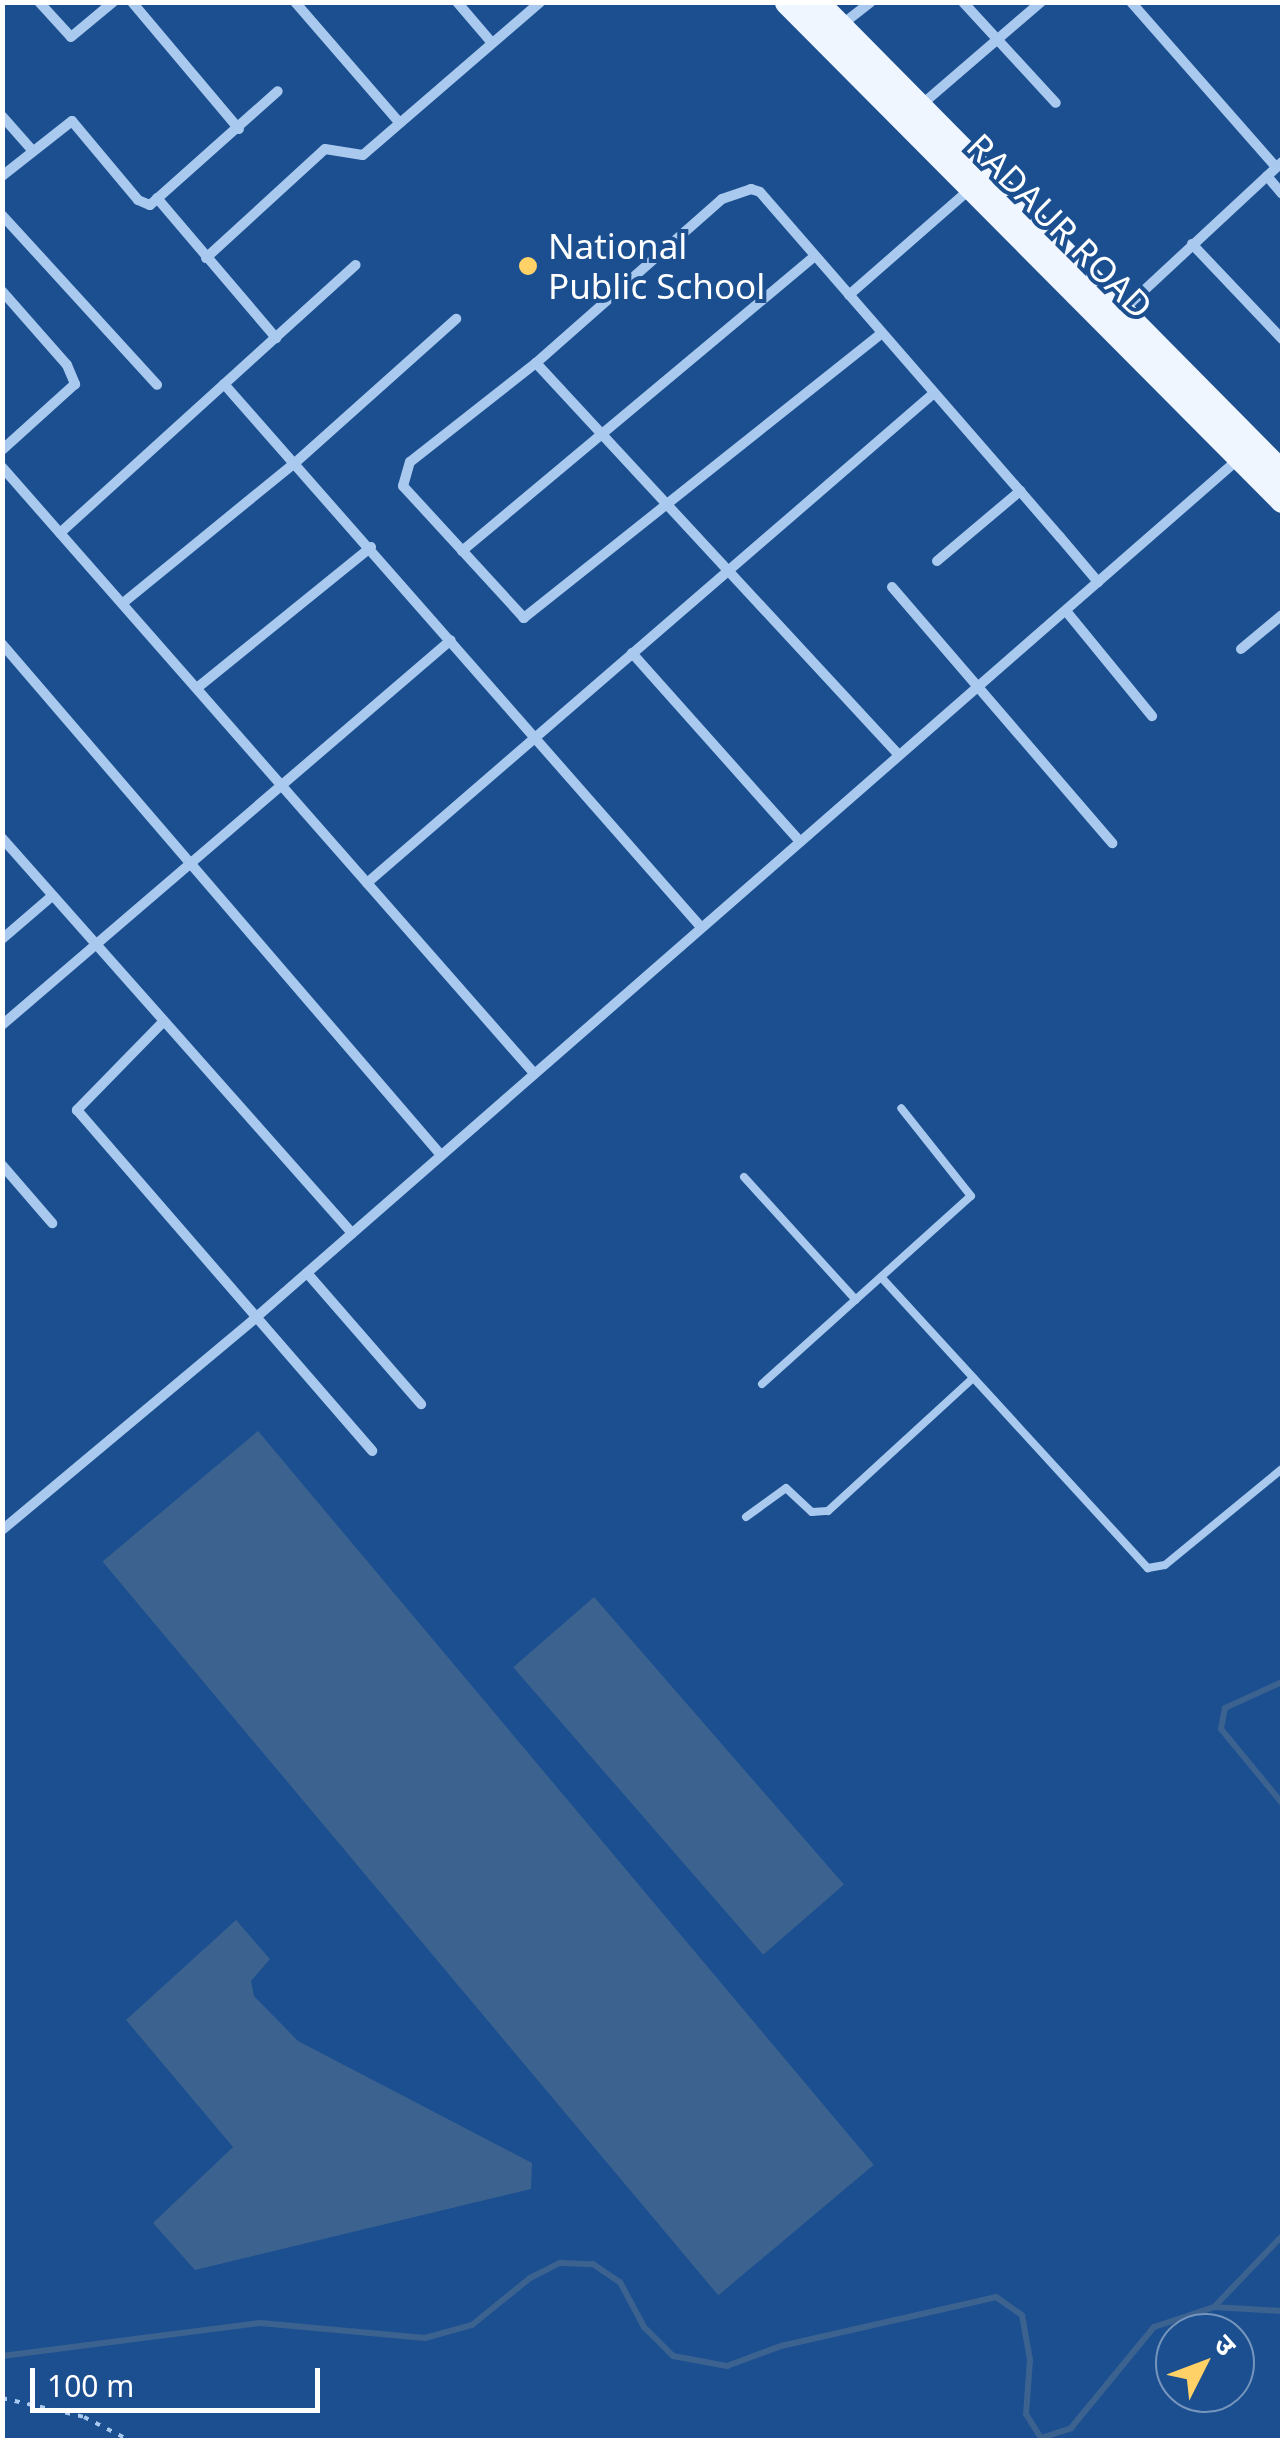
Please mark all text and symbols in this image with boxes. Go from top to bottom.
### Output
street label: RADAUR ROAD [959,125,1161,327]
place label: National Public School [548,225,765,307]
marker: National Public School [517,255,539,277]
north arrow [1155,2313,1255,2413]
text: उ [1206,2325,1245,2363]
scale bar [35,2348,325,2410]
text: 100 m [47,2365,134,2406]

